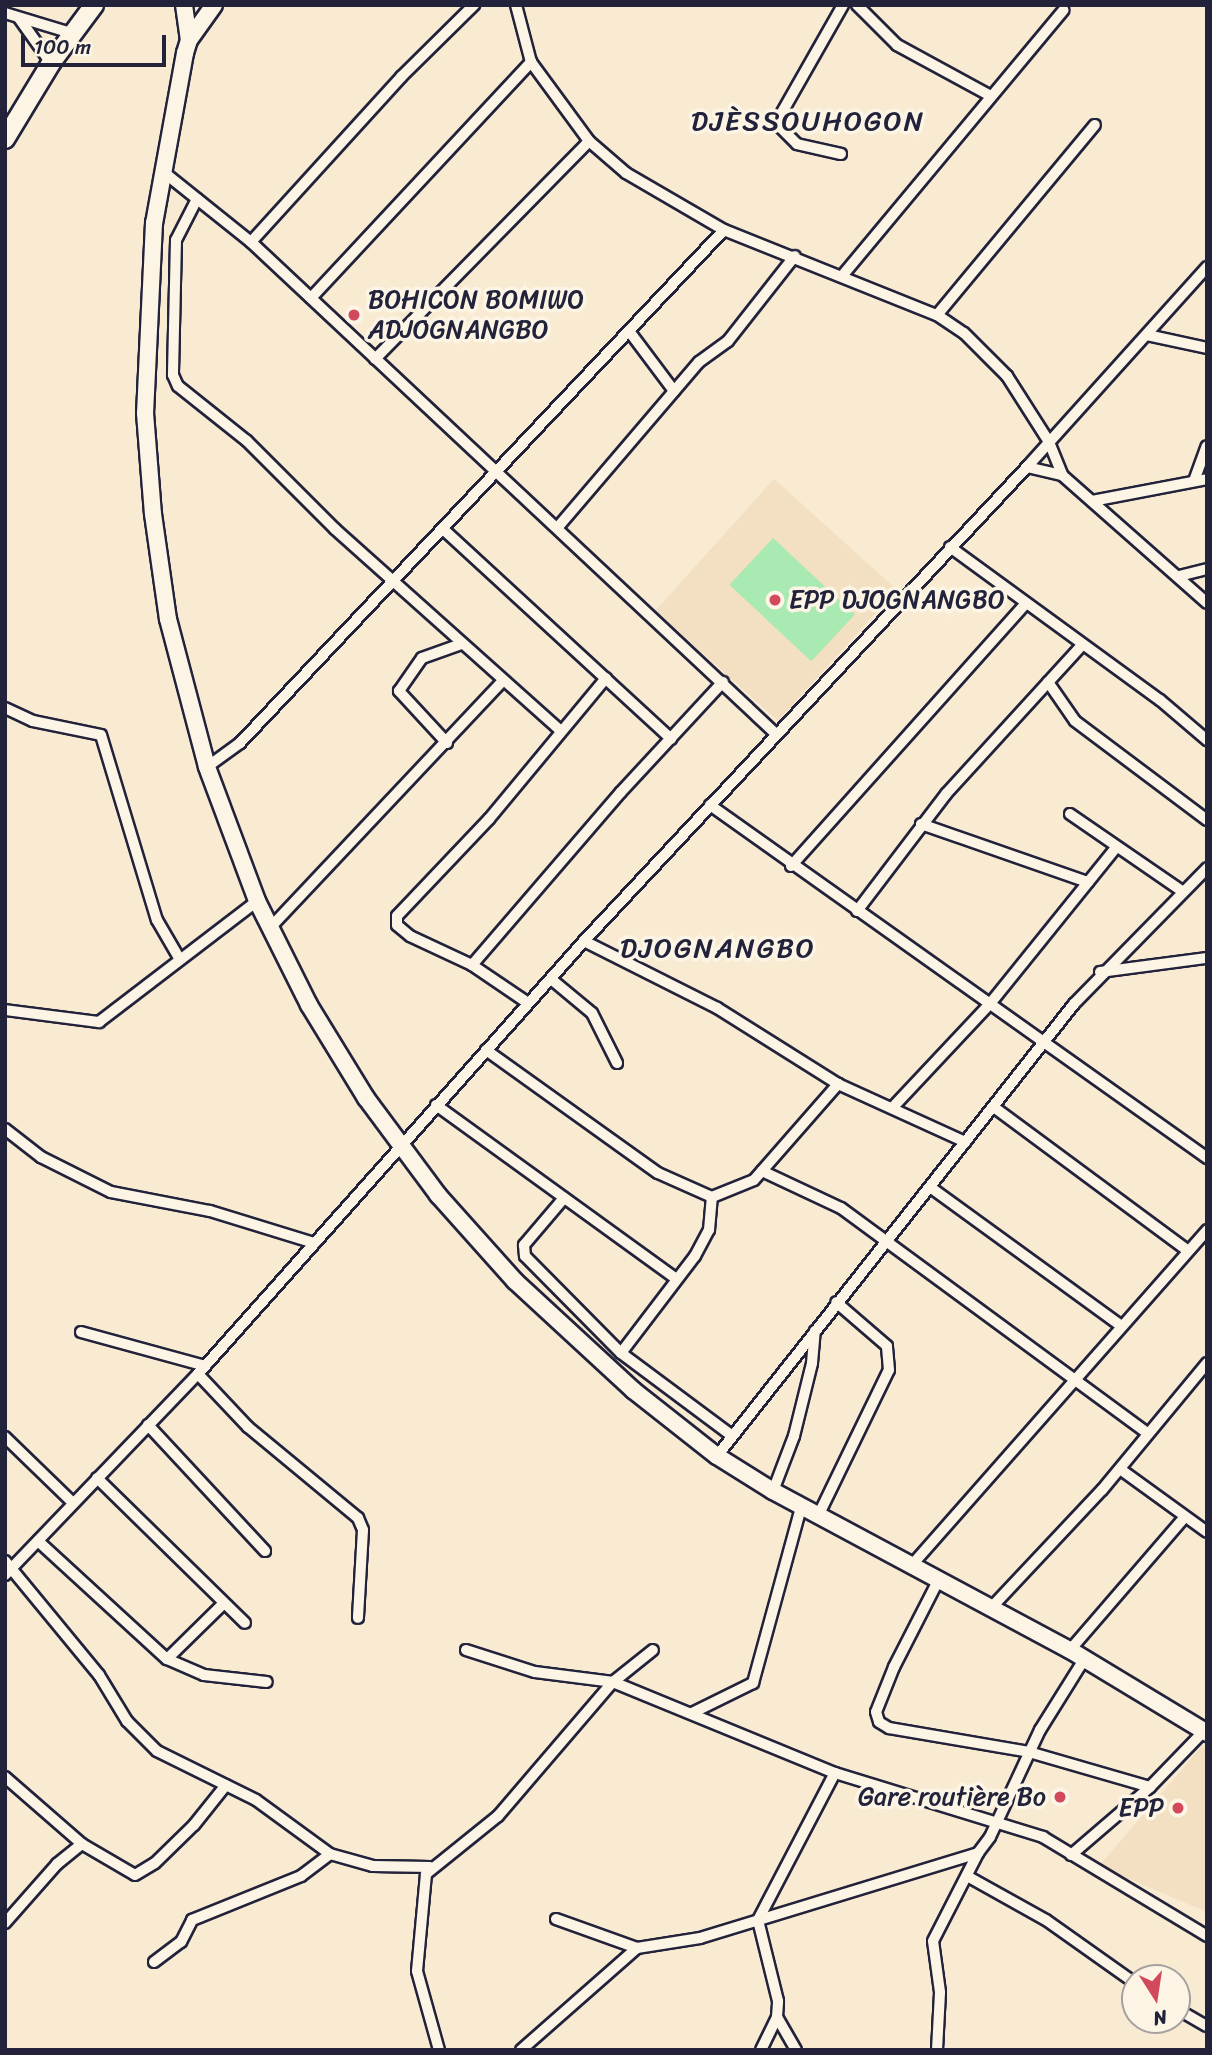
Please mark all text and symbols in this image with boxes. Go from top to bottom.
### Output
scale bar [24,21,170,65]
text: 100 m [34,28,91,66]
district label: DJÈSSOUHOGON [694,104,922,138]
place label: BOHICON BOMIWO ADJOGNANGBO [368,284,586,346]
marker: BOHICON BOMIWO ADJOGNANGBO [346,307,362,323]
place label: EPP DJOGNANGBO [789,584,1005,616]
marker: EPP DJOGNANGBO [767,592,783,608]
district label: DJOGNANGBO [621,931,815,965]
place label: Gare routière Bo [856,1781,1046,1813]
marker: Gare routière Bo [1052,1789,1068,1805]
place label: EPP [1119,1792,1164,1824]
marker: EPP [1170,1800,1186,1816]
north arrow [1121,1964,1191,2034]
text: N [1150,2001,1170,2036]

